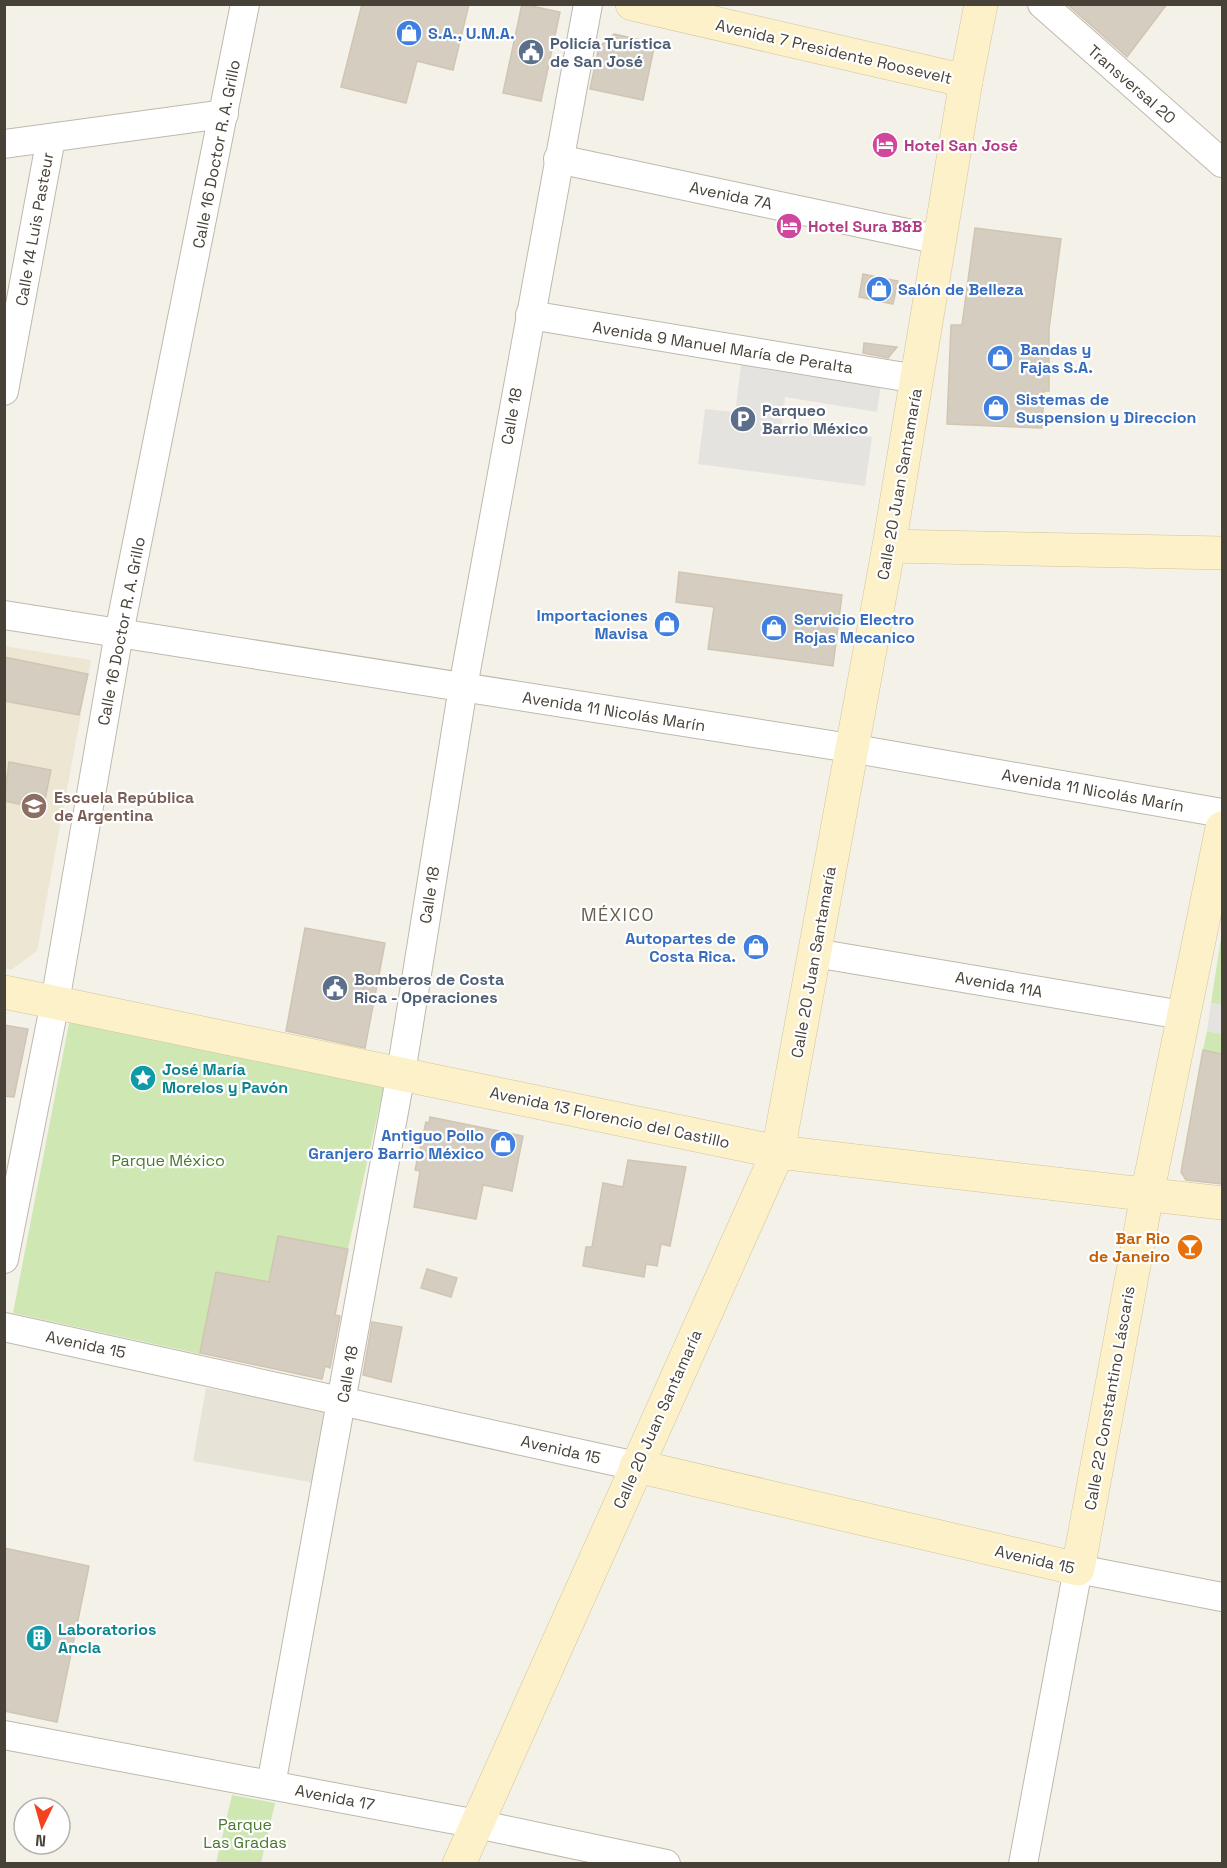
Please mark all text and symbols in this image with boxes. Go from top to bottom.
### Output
street label: Avenida 7 Presidente Roosevelt [714,14,954,89]
shop icon: S.A., U.M.A. [394,18,424,48]
place label: S.A., U.M.A. [428,23,515,44]
place label: Policía Turística de San José [550,33,671,72]
public building icon: Policía Turística de San José [516,37,546,67]
street label: Transversal 20 [1083,40,1180,128]
street label: Calle 16 Doctor R. A. Grillo [188,58,245,250]
hotel icon: Hotel San José [870,130,900,160]
place label: Hotel San José [904,135,1018,156]
street label: Calle 14 Luis Pasteur [11,151,58,308]
street label: Avenida 7A [688,176,774,214]
hotel icon: Hotel Sura B&B [774,211,804,241]
place label: Hotel Sura B&B [808,216,922,237]
shop icon: Salón de Belleza [864,274,894,304]
place label: Salón de Belleza [898,279,1023,300]
street label: Avenida 9 Manuel María de Peralta [591,317,855,378]
place label: Bandas y Fajas S.A. [1020,339,1093,378]
shop icon: Bandas y Fajas S.A. [985,343,1015,373]
street label: Calle 18 [496,386,527,446]
street label: Calle 20 Juan Santamaría [872,387,927,582]
place label: Sistemas de Suspension y Direccion [1016,389,1196,428]
shop icon: Sistemas de Suspension y Direccion [981,393,1011,423]
place label: Parqueo Barrio México [762,400,869,439]
parking icon: Parqueo Barrio México [728,404,758,434]
street label: Calle 16 Doctor R. A. Grillo [93,535,150,727]
place label: Importaciones Mavisa [536,605,648,644]
shop icon: Importaciones Mavisa [652,609,682,639]
place label: Servicio Electro Rojas Mecanico [794,609,915,648]
shop icon: Servicio Electro Rojas Mecanico [759,613,789,643]
street label: Avenida 11 Nicolás Marín [521,687,707,736]
street label: Avenida 11 Nicolás Marín [1000,764,1186,817]
place label: Escuela República de Argentina [54,787,194,826]
school or university icon: Escuela República de Argentina [19,791,49,821]
street label: Calle 18 [415,865,444,925]
street label: Calle 20 Juan Santamaría [786,865,841,1060]
district label: MÉXICO [581,903,655,926]
place label: Autopartes de Costa Rica. [625,928,736,967]
shop icon: Autopartes de Costa Rica. [741,932,771,962]
street label: Avenida 11A [954,966,1044,1003]
place label: Bomberos de Costa Rica - Operaciones [354,969,504,1008]
public building icon: Bomberos de Costa Rica - Operaciones [320,973,350,1003]
place label: José María Morelos y Pavón [162,1059,288,1098]
place icon: José María Morelos y Pavón [128,1063,158,1093]
street label: Avenida 13 Florencio del Castillo [488,1082,732,1153]
place label: Antiguo Pollo Granjero Barrio México [308,1125,484,1164]
shop icon: Antiguo Pollo Granjero Barrio México [488,1129,518,1159]
park label: Parque México [111,1150,225,1171]
place label: Bar Rio de Janeiro [1089,1228,1170,1267]
bar icon: Bar Rio de Janeiro [1175,1232,1205,1262]
street label: Calle 22 Constantino Láscaris [1079,1284,1140,1512]
street label: Avenida 15 [44,1326,128,1363]
street label: Calle 20 Juan Santamaría [608,1326,707,1512]
street label: Calle 18 [332,1344,363,1404]
street label: Avenida 15 [519,1430,603,1469]
street label: Avenida 15 [993,1540,1077,1579]
place label: Laboratorios Ancla [58,1619,156,1658]
building icon: Laboratorios Ancla [24,1623,54,1653]
street label: Avenida 17 [293,1779,376,1815]
north arrow [12,1796,72,1856]
park label: Parque Las Gradas [203,1814,287,1853]
text: N [34,1830,47,1851]

